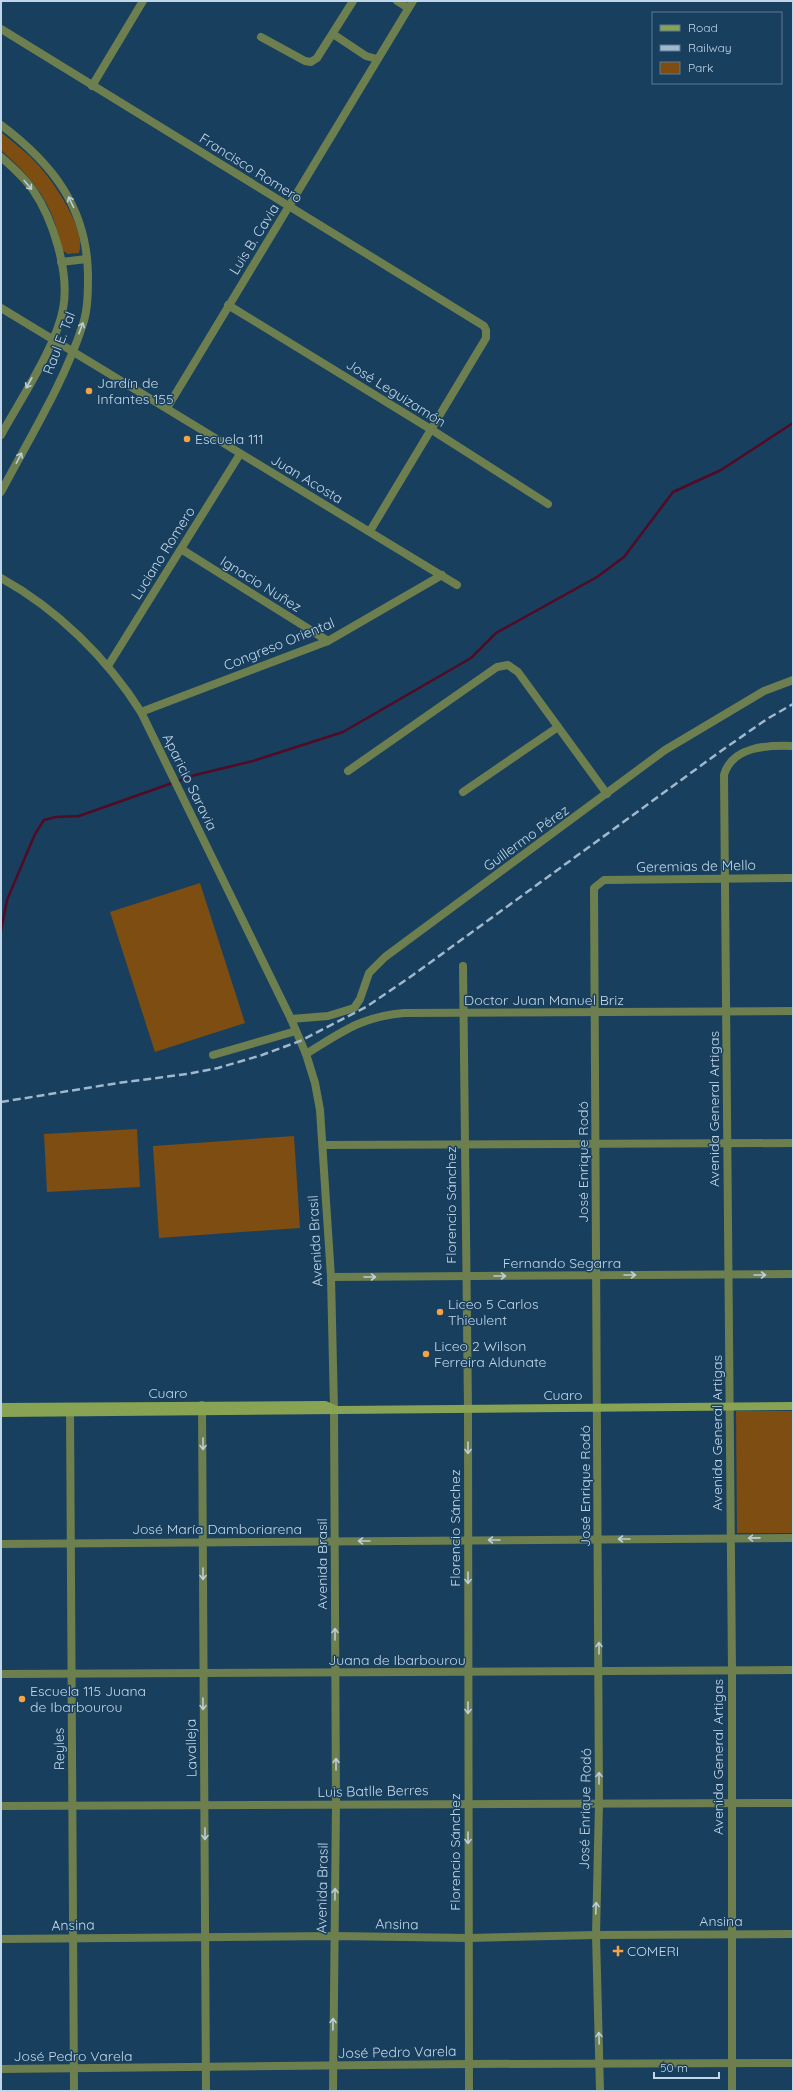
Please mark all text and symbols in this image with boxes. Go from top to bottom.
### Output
legend [652,12,782,84]
text: Road [688,20,718,35]
text: Railway [688,40,732,55]
text: Park [688,60,713,75]
street label: Francisco Romero [196,129,306,207]
one-way arrow [24,179,33,190]
one-way arrow [67,196,74,208]
street label: Luis B. Cavia [225,200,283,278]
street label: Raul E. Tal [39,309,79,377]
one-way arrow [78,323,86,335]
street label: José Leguizamón [343,355,449,431]
place label: Jardín de Infantes 155 [97,374,174,408]
one-way arrow [25,377,33,389]
marker: Jardín de Infantes 155 [84,386,94,396]
place label: Escuela 111 [195,430,264,448]
marker: Escuela 111 [182,434,192,444]
street label: Juan Acosta [268,450,346,508]
one-way arrow [16,452,23,464]
street label: Luciano Romero [127,503,199,603]
street label: Ignacio Nuñez [217,552,305,616]
street label: Congreso Oriental [221,614,337,674]
street label: Aparicio Saravia [159,731,221,833]
street label: Guillermo Pérez [480,801,572,875]
street label: Geremias de Mello [636,856,756,876]
street label: Doctor Juan Manuel Briz [464,991,624,1009]
street label: Avenida General Artigas [705,1031,723,1187]
street label: José Enrique Rodó [574,1101,592,1223]
street label: Florencio Sánchez [442,1146,460,1264]
street label: Avenida Brasil [304,1195,326,1287]
street label: Fernando Segarra [503,1254,621,1272]
one-way arrow [623,1271,636,1279]
one-way arrow [753,1271,766,1279]
one-way arrow [493,1272,506,1280]
one-way arrow [363,1273,376,1281]
place label: Liceo 5 Carlos Thieulent [448,1295,538,1329]
marker: Liceo 5 Carlos Thieulent [435,1307,445,1317]
place label: Liceo 2 Wilson Ferreira Aldunate [434,1337,547,1371]
marker: Liceo 2 Wilson Ferreira Aldunate [421,1349,431,1359]
street label: Avenida General Artigas [708,1355,726,1511]
street label: Cuaro [148,1384,188,1402]
street label: Cuaro [543,1386,583,1404]
street label: José Enrique Rodó [576,1425,594,1547]
one-way arrow [199,1437,207,1450]
one-way arrow [464,1441,472,1454]
street label: Florencio Sánchez [446,1469,464,1587]
street label: Avenida Brasil [313,1518,331,1610]
street label: José María Damboriarena [132,1520,302,1538]
one-way arrow [748,1534,761,1542]
one-way arrow [618,1535,631,1543]
one-way arrow [488,1536,501,1544]
one-way arrow [358,1537,371,1545]
one-way arrow [199,1567,207,1580]
one-way arrow [464,1571,472,1584]
one-way arrow [331,1628,339,1641]
one-way arrow [595,1642,603,1655]
street label: Juana de Ibarbourou [328,1651,466,1669]
street label: Avenida General Artigas [709,1679,727,1835]
place label: Escuela 115 Juana de Ibarbourou [30,1682,146,1716]
marker: Escuela 115 Juana de Ibarbourou [17,1694,27,1704]
one-way arrow [199,1697,207,1710]
one-way arrow [464,1701,472,1714]
street label: Lavalleja [181,1719,201,1777]
street label: Reyles [50,1728,68,1770]
street label: José Enrique Rodó [575,1748,595,1870]
one-way arrow [332,1758,340,1771]
one-way arrow [595,1772,603,1785]
street label: Luis Batlle Berres [317,1781,429,1801]
street label: Florencio Sánchez [446,1793,464,1911]
one-way arrow [201,1827,209,1840]
one-way arrow [464,1831,472,1844]
street label: Avenida Brasil [312,1842,332,1934]
one-way arrow [331,1888,339,1901]
one-way arrow [593,1902,600,1915]
street label: Ansina [699,1912,743,1930]
street label: Ansina [375,1915,419,1933]
street label: Ansina [51,1916,95,1934]
place label: COMERI [627,1942,679,1960]
marker: COMERI [612,1945,624,1957]
one-way arrow [329,2018,337,2031]
one-way arrow [595,2032,602,2045]
street label: José Pedro Varela [337,2042,457,2062]
street label: José Pedro Varela [13,2047,133,2065]
scale bar [654,2054,719,2080]
text: 50 m [660,2060,688,2075]

